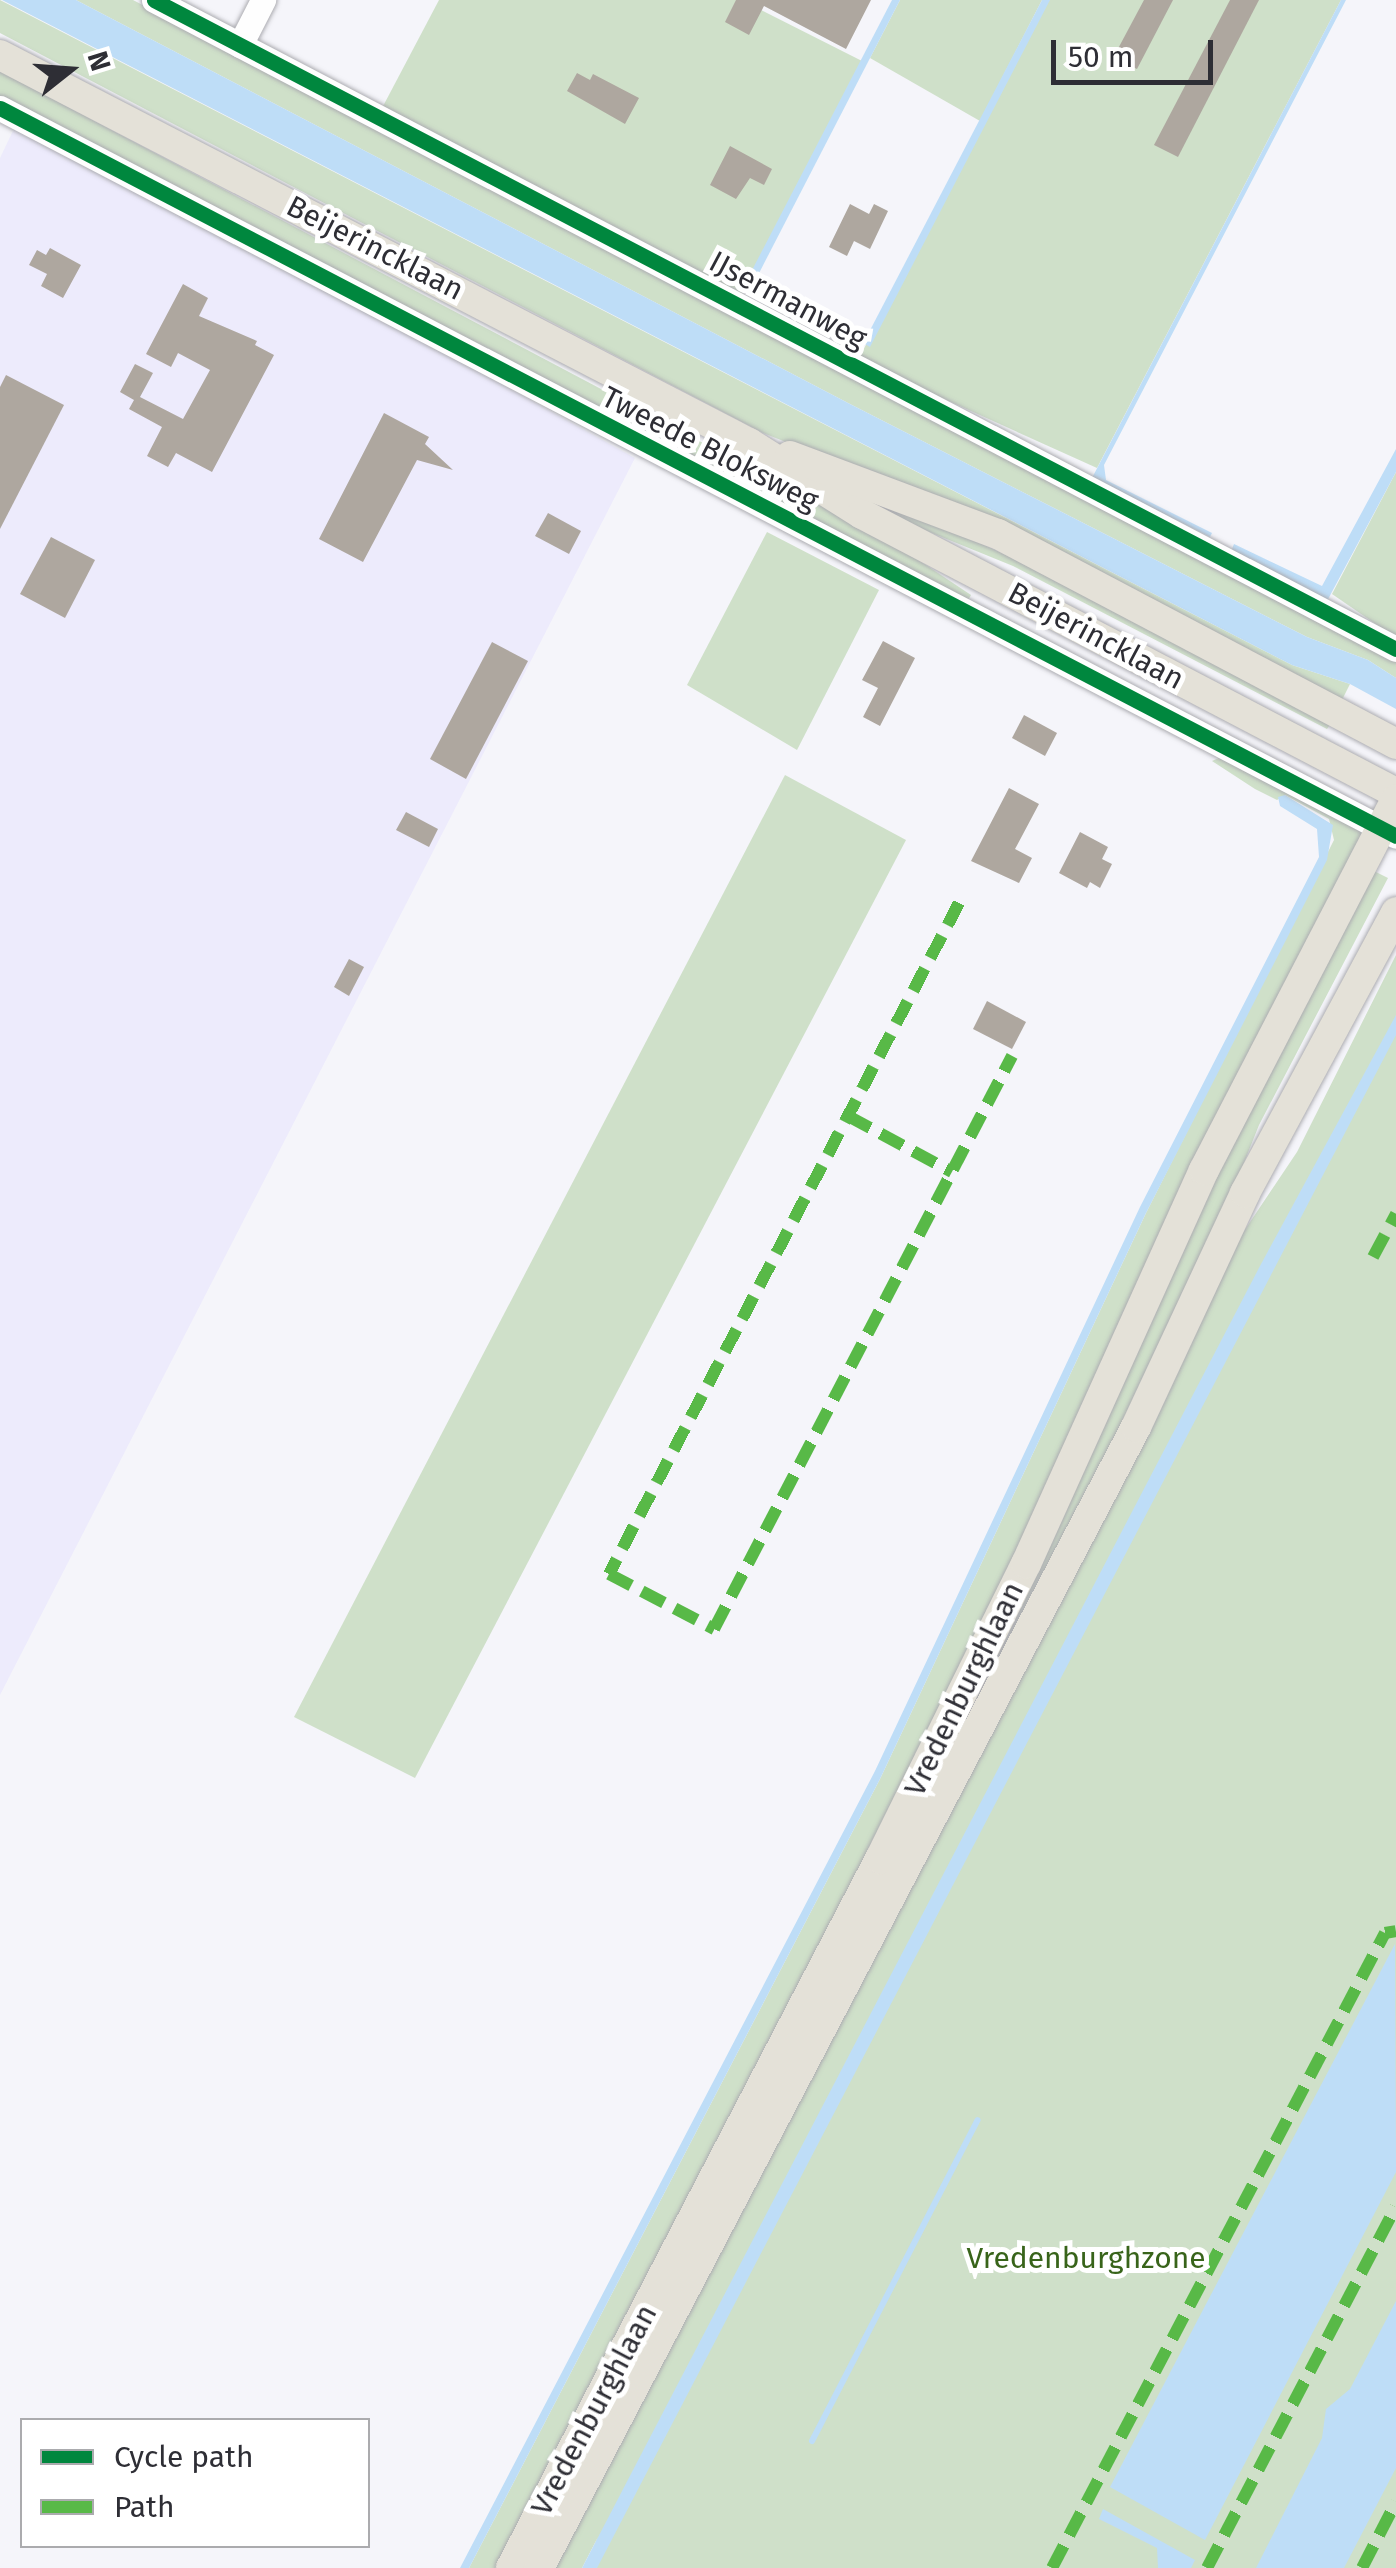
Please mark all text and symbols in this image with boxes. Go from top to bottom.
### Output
north arrow [20,20,120,120]
scale bar [1056,20,1218,82]
text: 50 m [1068,39,1133,75]
text: N [81,47,118,75]
street label: Beijerincklaan [280,188,470,308]
street label: IJsermanweg [703,243,873,357]
street label: Tweede Bloksweg [596,379,824,519]
street label: Beijerincklaan [1002,575,1190,697]
street label: Vredenburghlaan [897,1576,1031,1802]
park label: Vredenburghzone [966,2240,1206,2276]
street label: Vredenburghlaan [523,2298,665,2522]
legend [20,2418,370,2548]
text: Cycle path [114,2439,253,2475]
text: Path [114,2489,175,2525]

